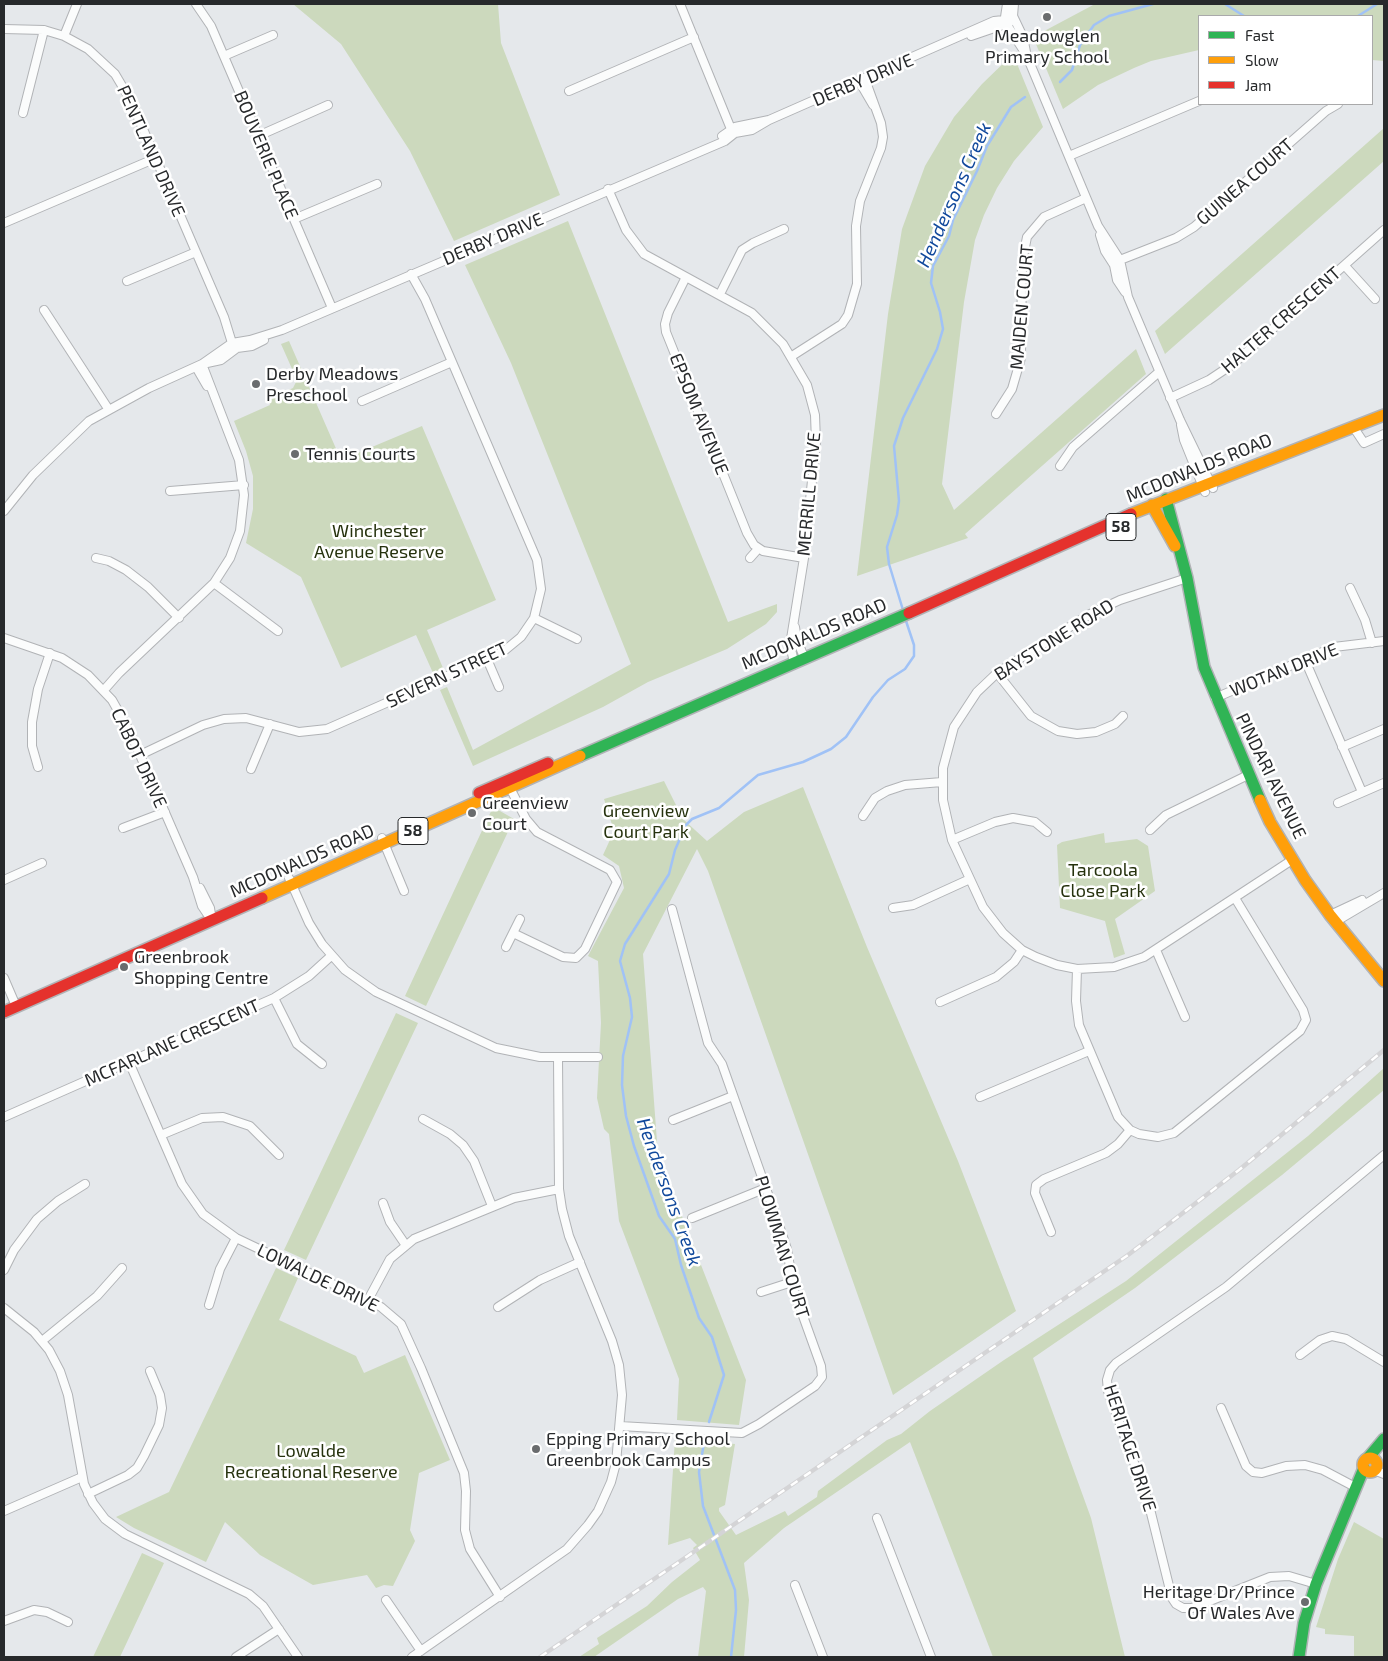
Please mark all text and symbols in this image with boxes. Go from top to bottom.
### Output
marker: Meadowglen Primary School [1041,11,1053,23]
legend [1198,15,1373,105]
place label: Meadowglen Primary School [985,25,1109,68]
text: Fast [1245,26,1274,44]
street label: DERBY DRIVE [809,49,917,111]
text: Slow [1245,51,1279,69]
text: Jam [1245,76,1271,94]
street label: PENTLAND DRIVE [112,82,190,220]
street label: BOUVERIE PLACE [229,88,303,222]
water label: Hendersons Creek [912,119,996,271]
street label: GUINEA COURT [1192,134,1298,230]
street label: DERBY DRIVE [439,208,547,270]
street label: MAIDEN COURT [1006,243,1038,371]
street label: HALTER CRESCENT [1217,262,1345,378]
street label: EPSOM AVENUE [665,350,733,478]
place label: Derby Meadows Preschool [266,363,398,406]
marker: Derby Meadows Preschool [250,378,262,390]
street label: MCDONALDS ROAD [1123,429,1275,507]
street label: MERRILL DRIVE [793,431,825,557]
place label: Tennis Courts [305,443,416,465]
marker: Tennis Courts [289,448,301,460]
road number: 58 [1106,514,1136,540]
park label: Winchester Avenue Reserve [314,520,444,562]
street label: MCDONALDS ROAD [738,594,890,674]
street label: BAYSTONE ROAD [990,595,1118,685]
street label: SEVERN STREET [383,637,511,713]
street label: WOTAN DRIVE [1227,638,1341,702]
street label: CABOT DRIVE [106,705,172,811]
street label: PINDARI AVENUE [1231,710,1311,842]
place label: Greenview Court [482,792,569,834]
park label: Greenview Court Park [603,800,689,842]
marker: Greenview Court [466,807,478,819]
road number: 58 [398,818,428,844]
street label: MCDONALDS ROAD [227,820,377,902]
park label: Tarcoola Close Park [1060,859,1146,902]
place label: Greenbrook Shopping Centre [134,946,269,989]
marker: Greenbrook Shopping Centre [118,961,130,973]
street label: MCFARLANE CRESCENT [81,995,263,1091]
water label: Hendersons Creek [632,1115,706,1269]
street label: PLOWMAN COURT [750,1173,814,1321]
street label: LOWALDE DRIVE [254,1239,382,1317]
street label: HERITAGE DRIVE [1099,1382,1161,1514]
place label: Epping Primary School Greenbrook Campus [546,1428,730,1470]
park label: Lowalde Recreational Reserve [224,1440,398,1482]
marker: Epping Primary School Greenbrook Campus [530,1443,542,1455]
place label: Heritage Dr/Prince Of Wales Ave [1143,1581,1295,1624]
marker: Heritage Dr/Prince Of Wales Ave [1299,1596,1311,1608]

